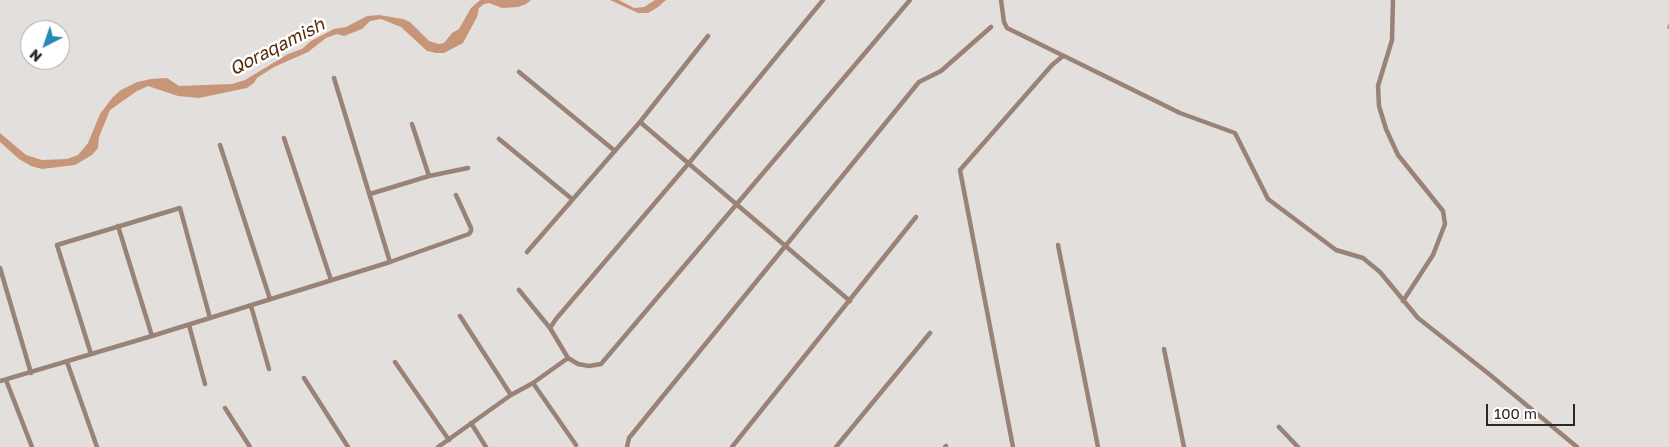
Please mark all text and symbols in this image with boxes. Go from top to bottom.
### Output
water label: Qoraqamish [226,14,328,80]
north arrow [20,20,70,70]
text: N [26,46,45,66]
scale bar [1489,394,1578,426]
text: 100 m [1494,404,1537,422]

